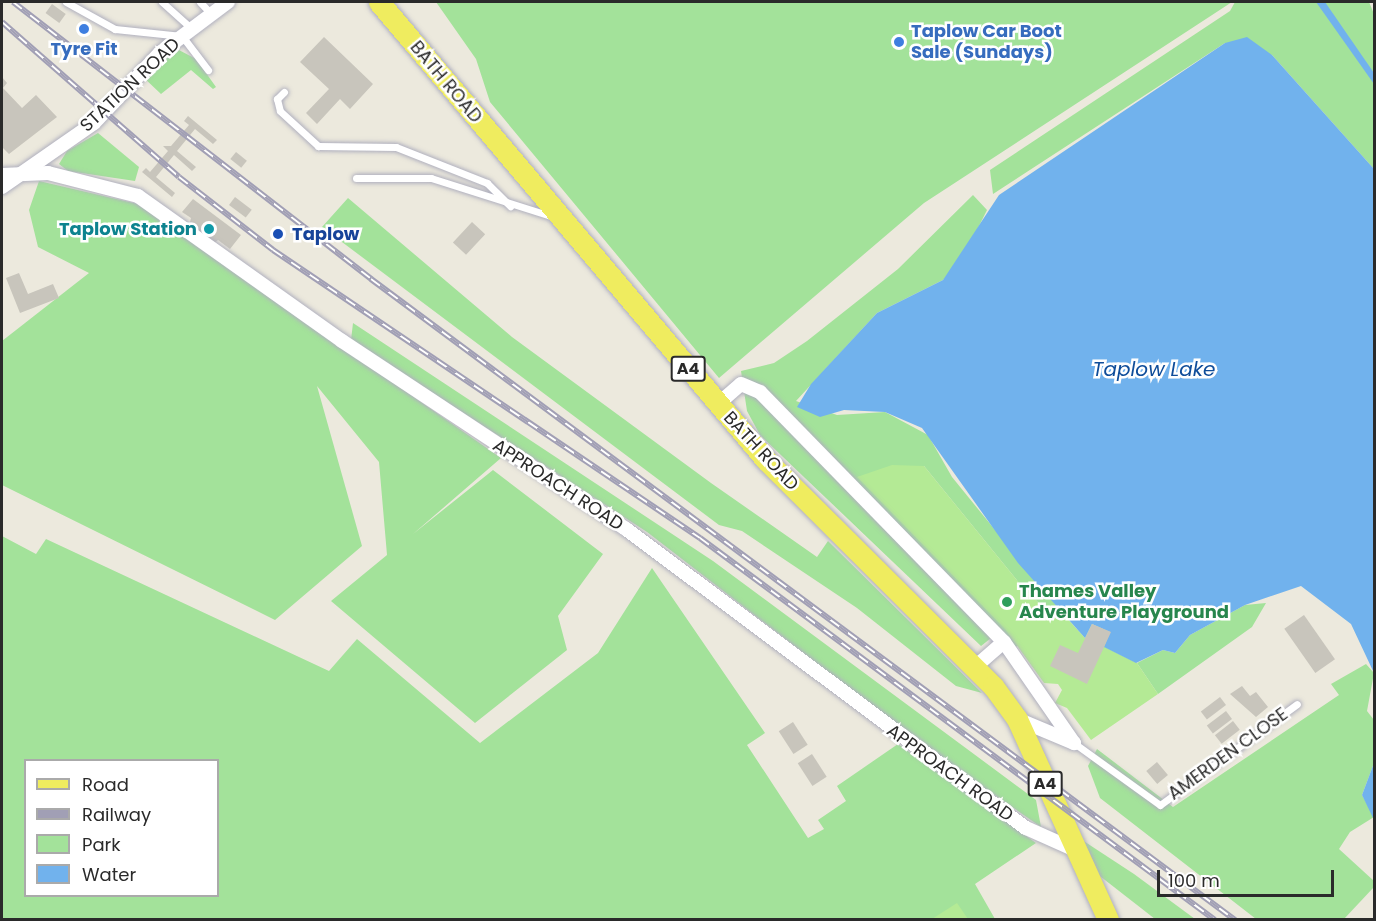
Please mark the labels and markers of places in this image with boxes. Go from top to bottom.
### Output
place label: Taplow Car Boot Sale (Sundays) [911,21,1062,63]
marker: Tyre Fit [77,22,91,36]
marker: Taplow Car Boot Sale (Sundays) [892,35,906,49]
place label: Tyre Fit [50,38,118,60]
place label: Taplow Station [59,218,197,240]
marker: Taplow Station [202,222,216,236]
place label: Taplow [292,223,359,245]
marker: Taplow [269,225,287,243]
place label: Thames Valley Adventure Playground [1019,581,1229,624]
marker: Thames Valley Adventure Playground [1000,595,1014,609]

